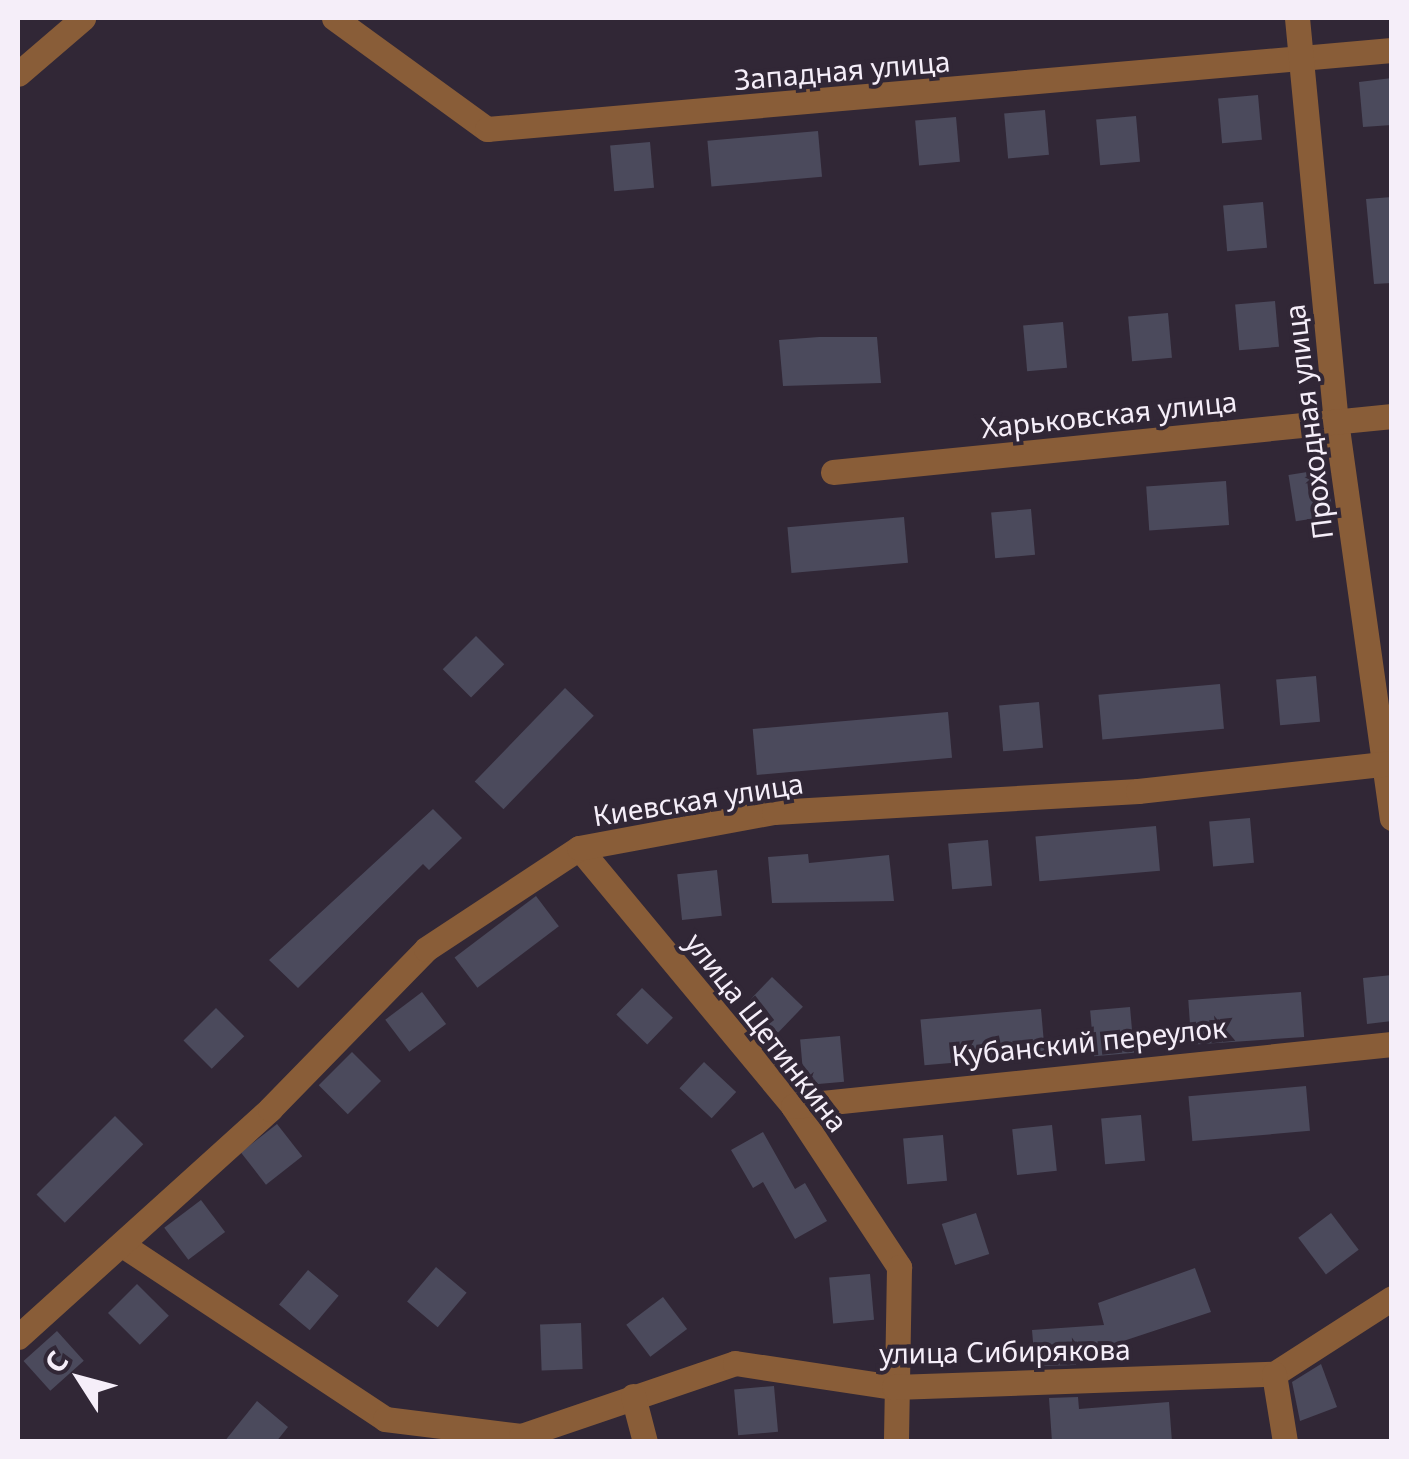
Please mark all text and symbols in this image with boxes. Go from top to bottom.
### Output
street label: Западная улица [733,44,951,96]
street label: Проходная улица [1277,303,1339,541]
street label: Харьковская улица [979,384,1239,444]
street label: Киевская улица [590,766,806,832]
street label: улица Щетинкина [679,926,855,1138]
street label: Кубанский переулок [950,1010,1228,1072]
north arrow [30,1329,130,1429]
street label: улица Сибирякова [879,1332,1131,1370]
text: С [35,1343,76,1380]

